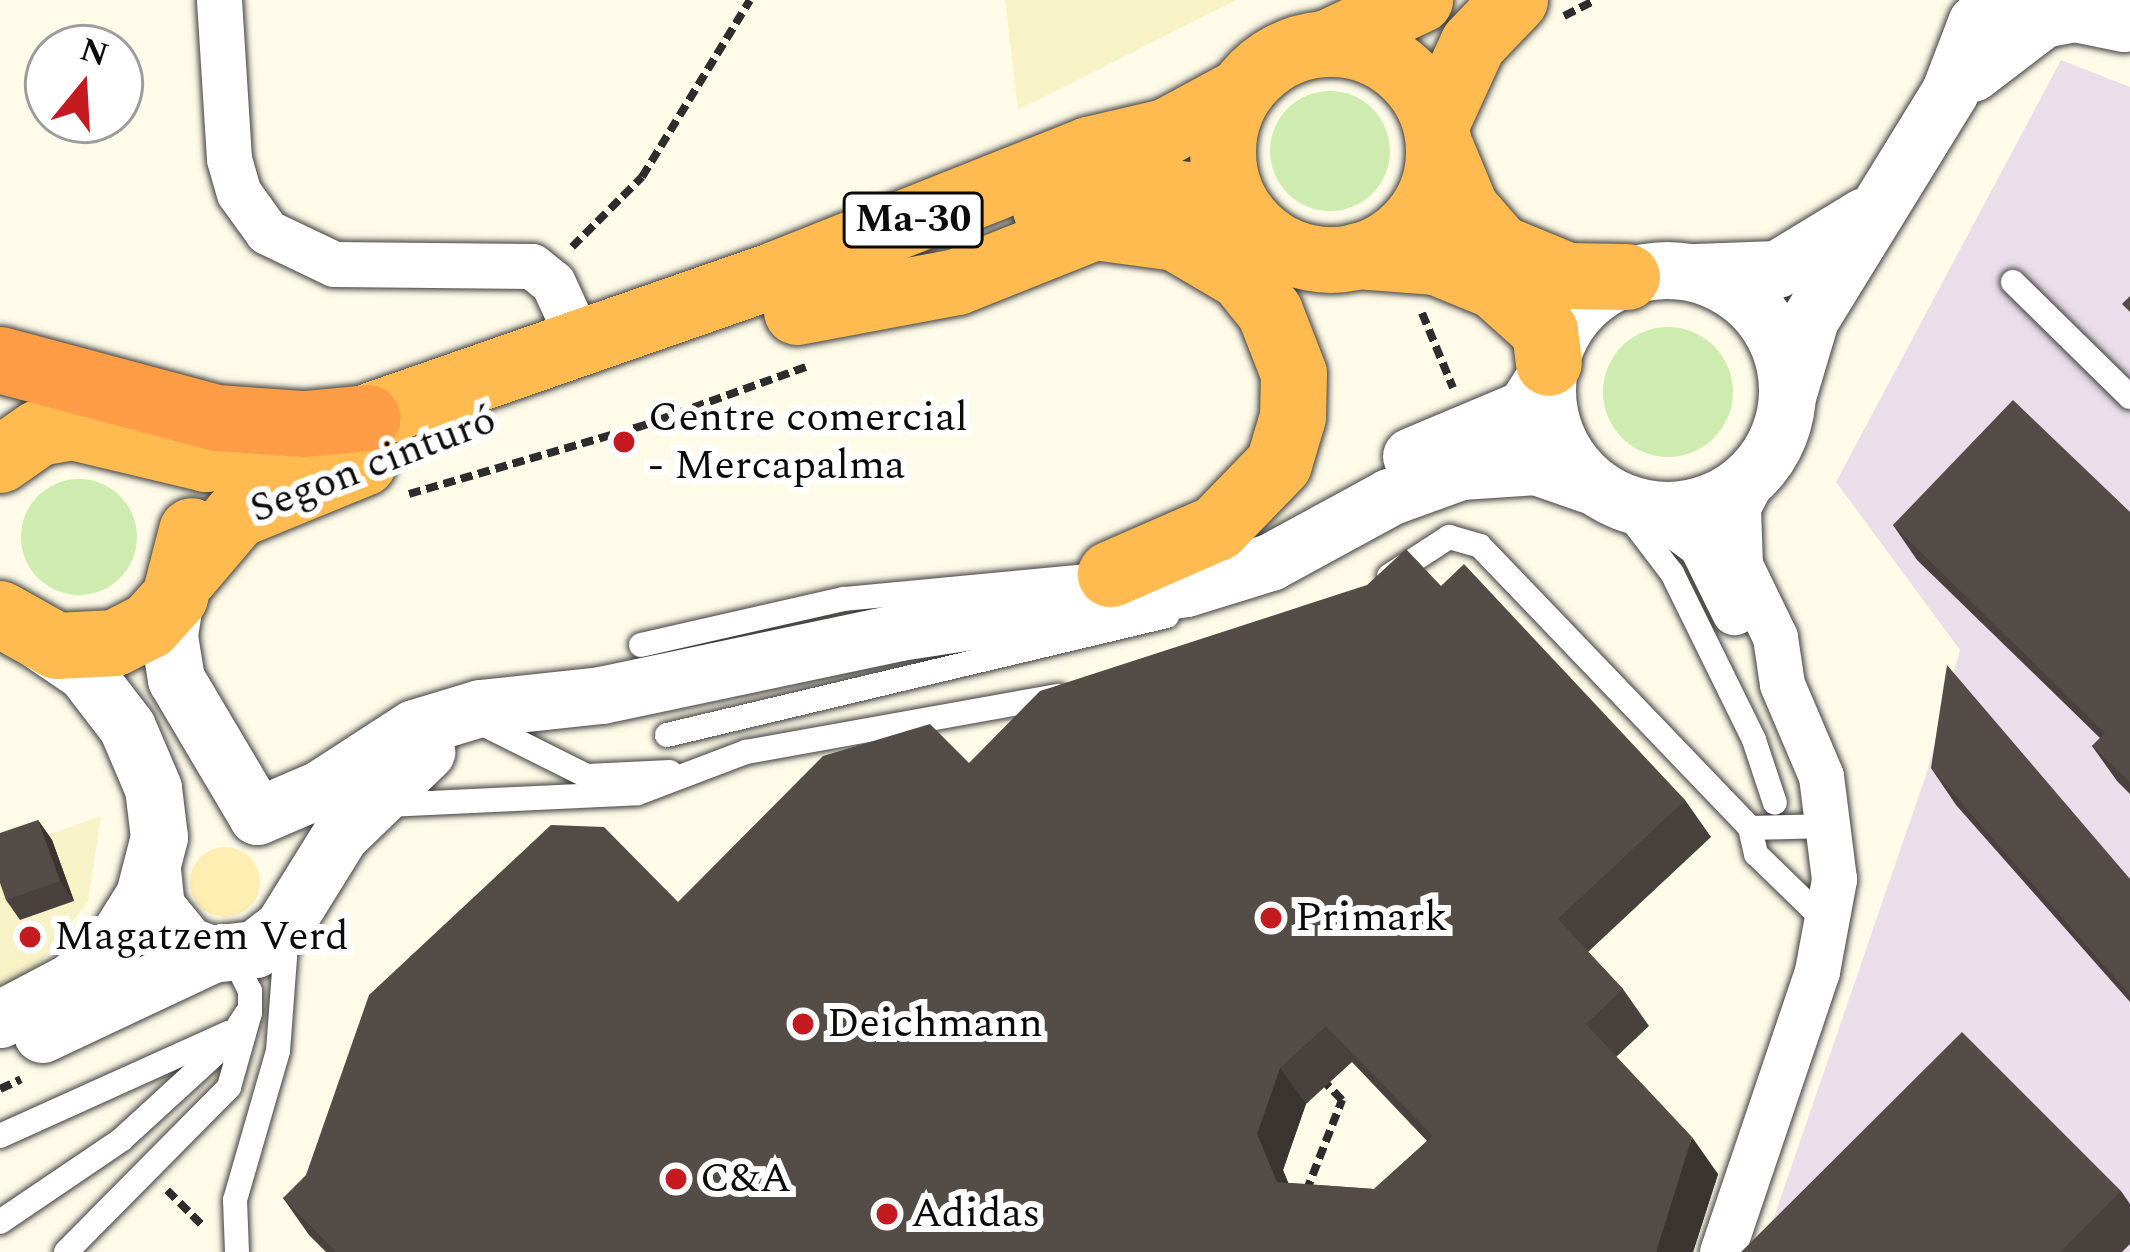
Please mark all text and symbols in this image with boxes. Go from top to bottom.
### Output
north arrow [24,24,144,144]
text: N [74,25,115,81]
road number: Ma-30 [841,187,985,253]
place label: Centre comercial - Mercapalma [648,393,968,492]
street label: Segon cinturó [243,395,503,535]
marker: Centre comercial - Mercapalma [611,429,637,455]
place label: Primark [1295,893,1448,943]
marker: Primark [1258,905,1284,931]
place label: Magatzem Verd [54,912,349,962]
marker: Magatzem Verd [17,924,43,950]
place label: Deichmann [827,999,1043,1049]
marker: Deichmann [790,1011,816,1037]
place label: C&A [700,1154,791,1204]
marker: C&A [663,1166,689,1192]
place label: Adidas [911,1189,1040,1239]
marker: Adidas [874,1201,900,1227]

